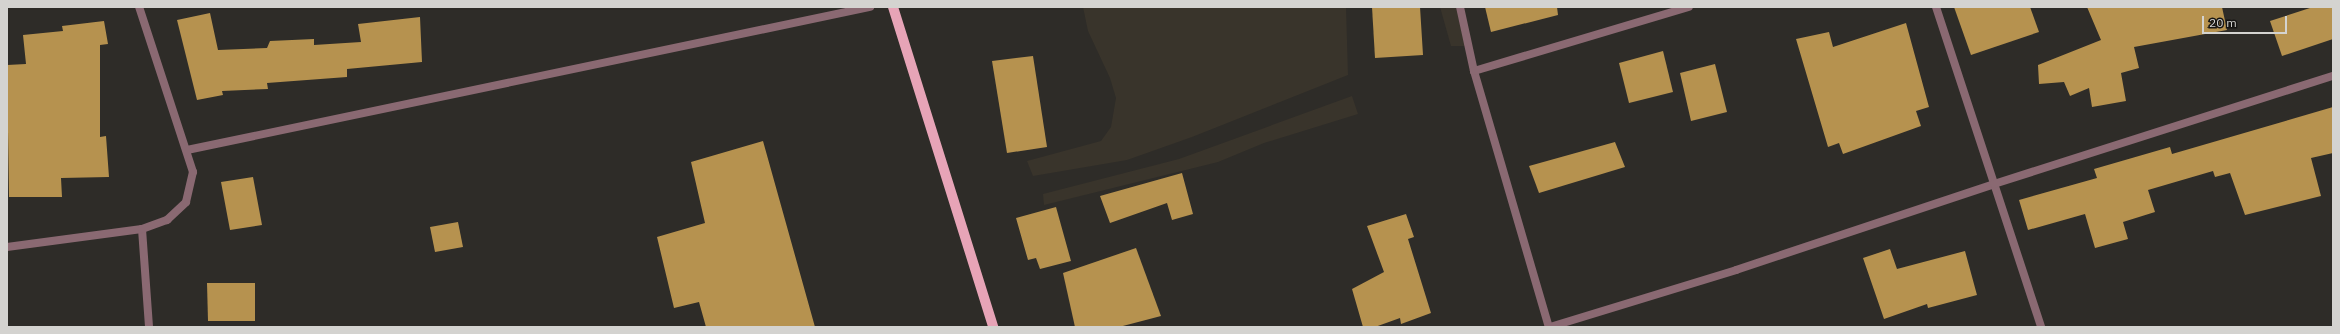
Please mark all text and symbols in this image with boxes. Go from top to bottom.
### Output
scale bar [2204,8,2289,34]
text: 20 m [2209,15,2237,30]

